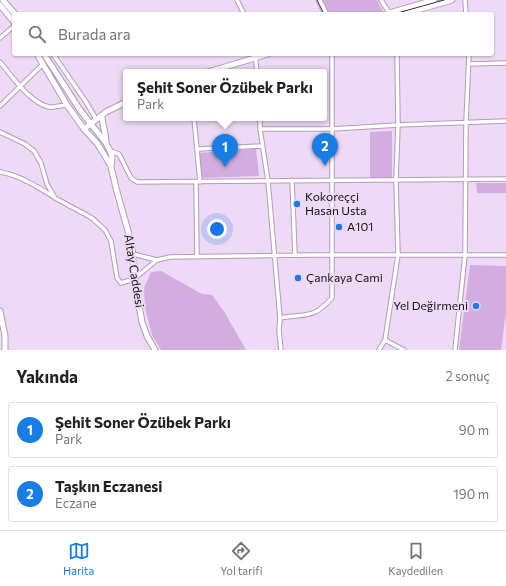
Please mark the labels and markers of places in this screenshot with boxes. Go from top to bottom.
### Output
pin: 2 [312,133,338,166]
pin: 1 [212,134,238,167]
place label: Kokoreççi Hasan Usta [305,189,367,217]
marker: Kokoreççi Hasan Usta [292,199,302,209]
place label: A101 [347,219,373,233]
marker: A101 [334,222,344,232]
place label: Çankaya Cami [306,270,383,284]
marker: Çankaya Cami [293,273,303,283]
place label: Yel Değirmeni [393,298,468,312]
marker: Yel Değirmeni [471,301,481,311]

